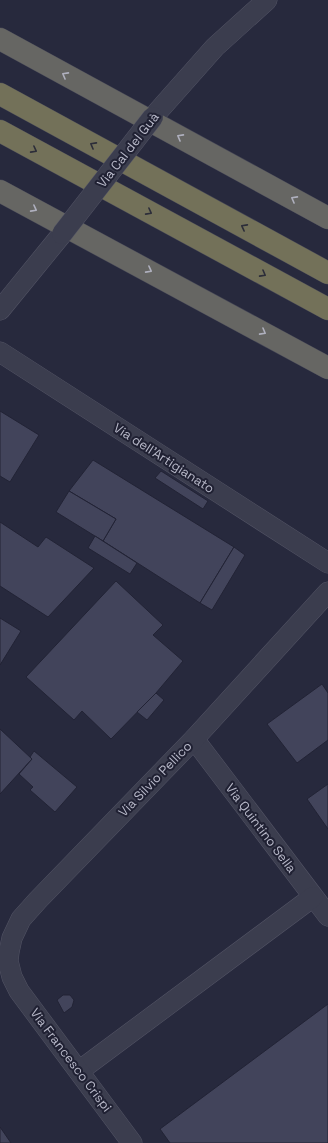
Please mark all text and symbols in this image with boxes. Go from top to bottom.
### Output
one-way arrow [62,73,70,80]
street label: Via Cal del Guà [93,109,163,191]
one-way arrow [176,135,184,142]
one-way arrow [90,143,97,150]
one-way arrow [30,145,37,152]
one-way arrow [291,197,298,204]
one-way arrow [30,204,38,212]
one-way arrow [144,207,152,214]
one-way arrow [241,225,249,232]
one-way arrow [145,266,152,273]
one-way arrow [259,269,266,276]
one-way arrow [259,328,266,335]
street label: Via dell'Artigianato [110,419,218,497]
street label: Via Silvio Pellico [115,738,195,820]
street label: Via Quintino Sella [222,780,301,877]
street label: Via Francesco Crispi [26,1005,116,1115]

